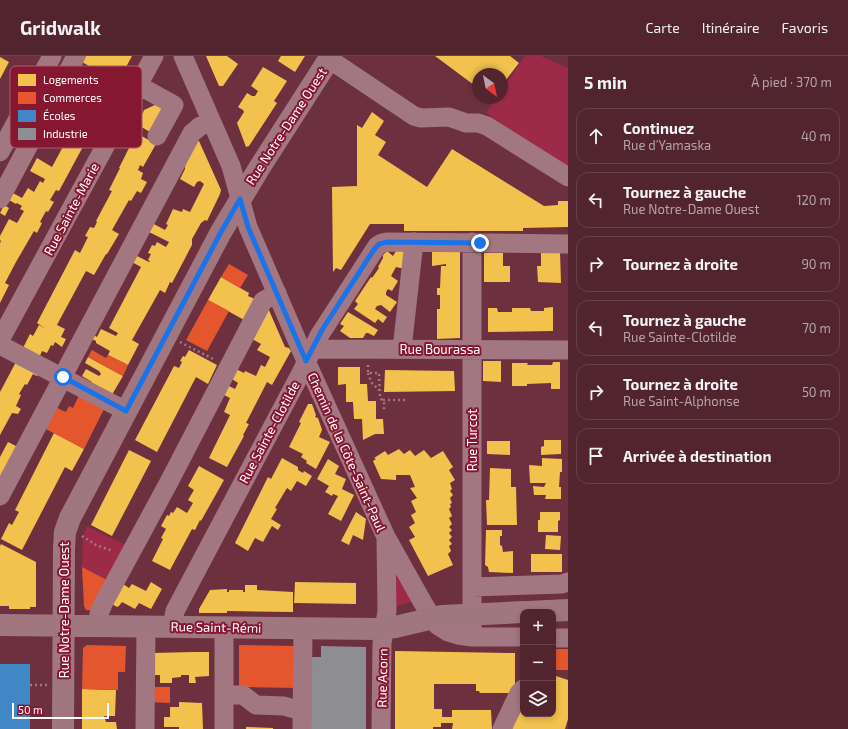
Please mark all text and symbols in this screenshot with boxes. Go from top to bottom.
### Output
text: Gridwalk [20,16,101,39]
text: Carte [646,19,680,36]
text: Itinéraire [702,19,760,36]
text: Favoris [782,19,828,36]
street label: Rue Notre-Dame Ouest [242,64,330,188]
legend [10,66,142,148]
north arrow [472,68,508,104]
text: 5 min [584,72,627,92]
text: Logements [43,73,99,86]
text: À pied · 370 m [751,74,832,90]
text: Commerces [43,91,102,104]
text: Écoles [43,109,76,122]
text: Continuez [623,119,694,137]
icon: ahead [585,125,607,147]
text: Industrie [43,127,88,140]
text: 40 m [801,128,831,144]
text: Rue d'Yamaska [623,137,711,153]
street label: Rue Sainte-Marie [40,160,102,258]
text: Tournez à gauche [623,183,746,201]
icon: left [585,189,607,211]
text: 120 m [796,192,831,208]
text: Rue Notre-Dame Ouest [623,201,759,217]
route end [471,234,489,252]
icon: right [585,253,607,275]
text: Tournez à droite [623,255,738,273]
text: 90 m [801,256,831,272]
text: Tournez à gauche [623,311,746,329]
icon: left [585,317,607,339]
text: 70 m [802,320,831,336]
text: Rue Sainte-Clotilde [623,329,736,345]
street label: Rue Bourassa [400,341,480,357]
route start [54,368,72,386]
street label: Chemin de la Côte-Saint-Paul [305,370,389,534]
text: Tournez à droite [623,375,738,393]
street label: Rue Sainte-Clotilde [235,378,303,486]
icon: right [585,381,607,403]
text: 50 m [802,384,831,400]
text: Rue Saint-Alphonse [623,393,740,409]
street label: Rue Turcot [464,409,480,471]
icon: arrive [585,445,607,467]
text: Arrivée à destination [623,447,771,465]
street label: Rue Notre-Dame Ouest [56,542,72,678]
map controls [520,609,556,717]
button: + [520,609,556,645]
street label: Rue Saint-Rémi [170,618,262,636]
button: − [520,645,556,681]
street label: Rue Acorn [373,648,391,708]
button: layers [520,681,556,717]
scale bar [12,701,109,720]
text: 50 m [18,703,43,716]

